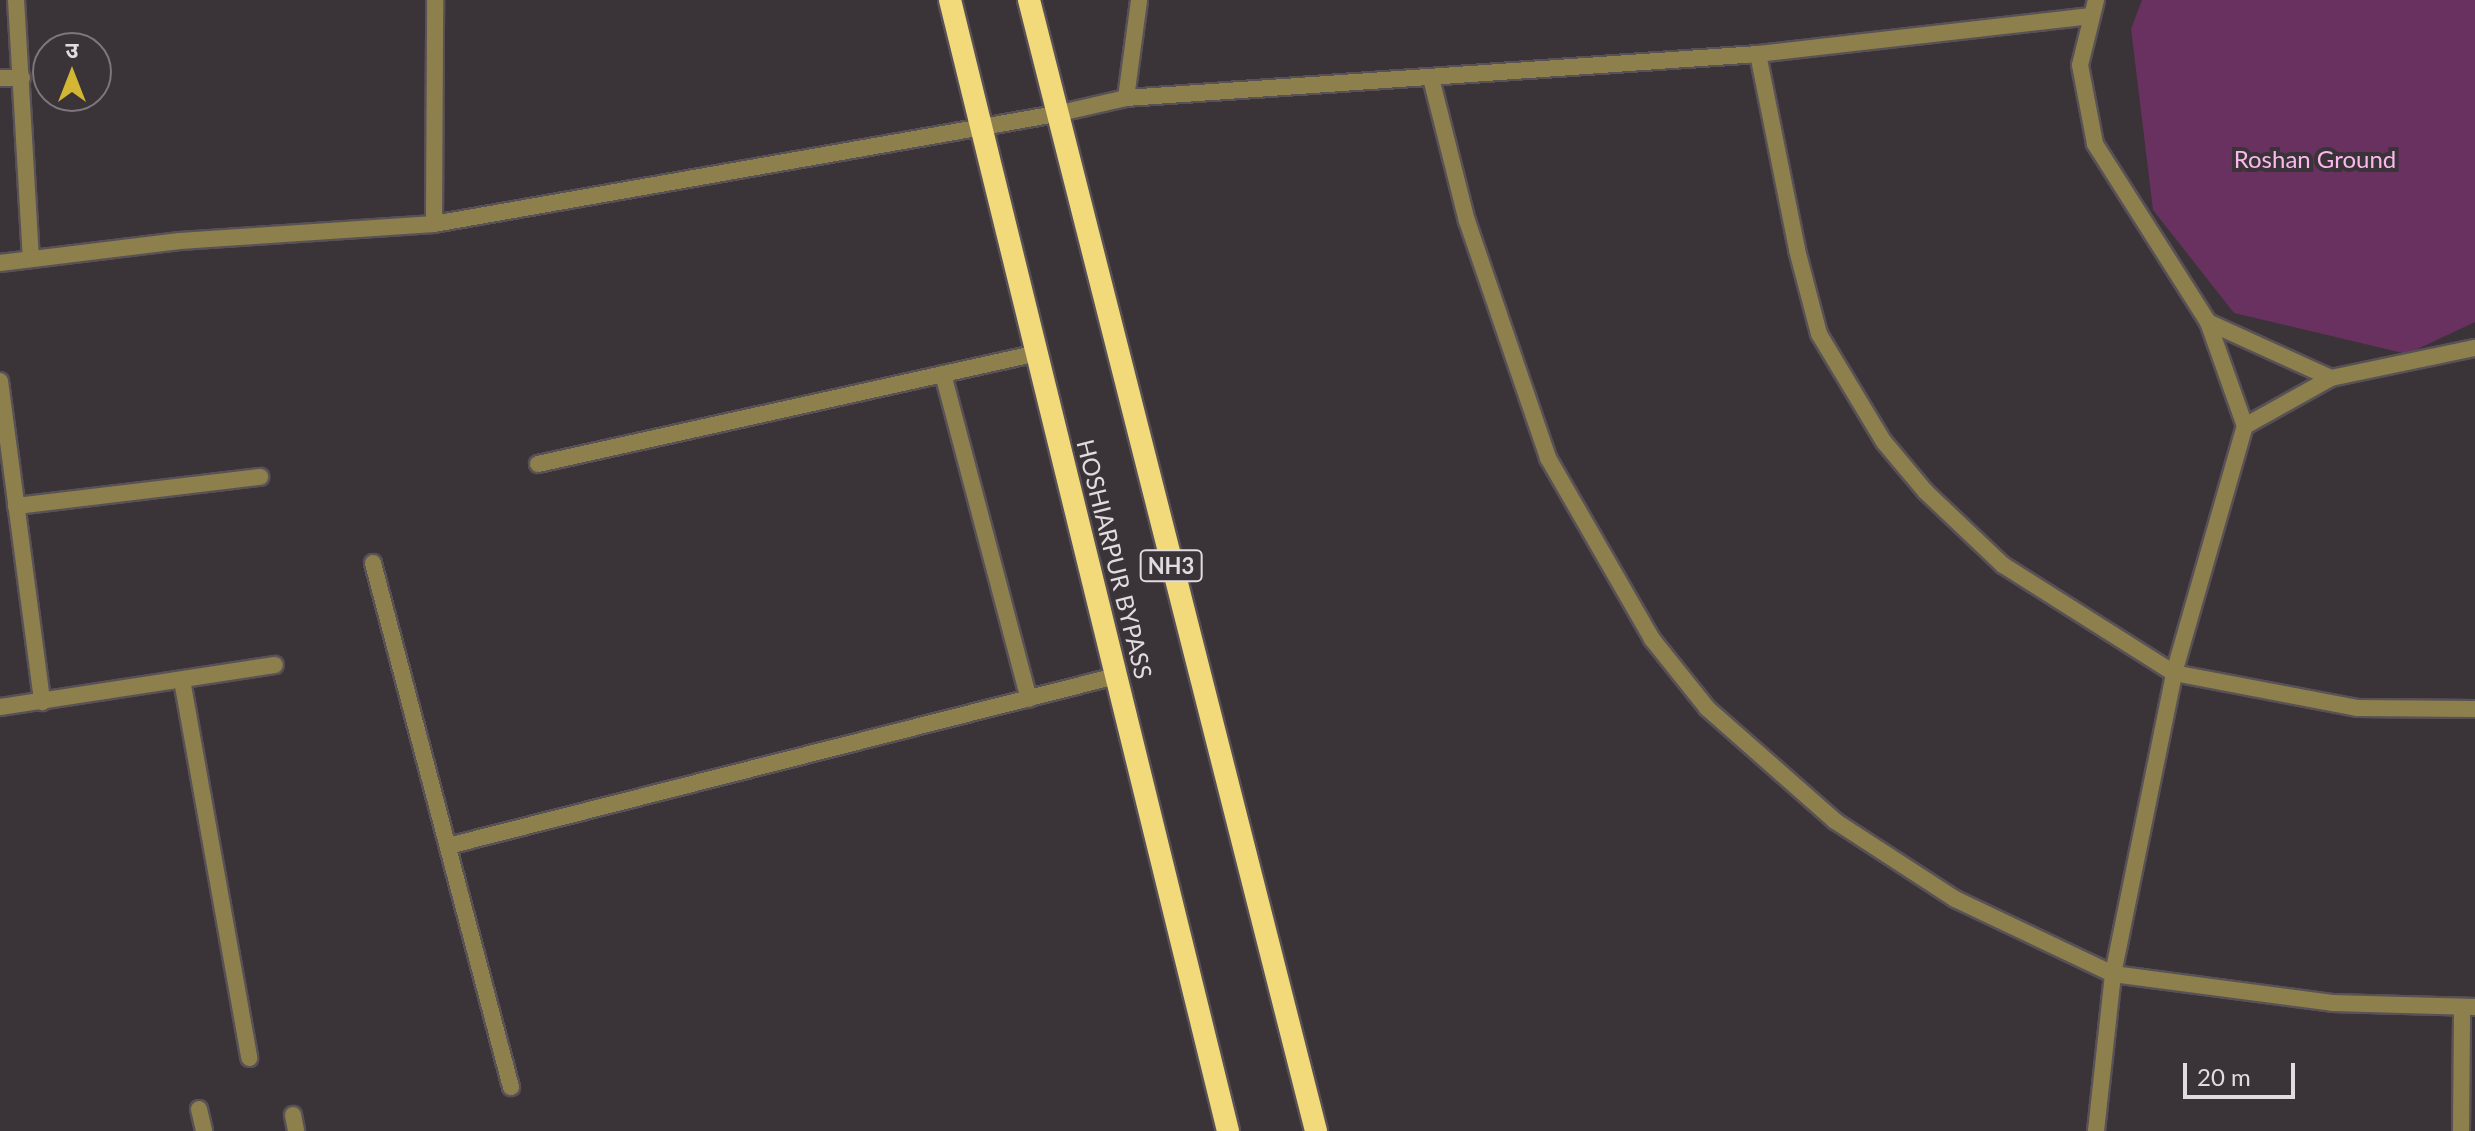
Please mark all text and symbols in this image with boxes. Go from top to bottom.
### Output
north arrow [32,32,112,112]
text: उ [66,36,78,63]
park label: Roshan Ground [2234,145,2396,173]
street label: HOSHIARPUR BYPASS [1071,436,1159,682]
road number: NH3 [1139,548,1203,584]
scale bar [2187,1047,2299,1097]
text: 20 m [2197,1062,2251,1091]

